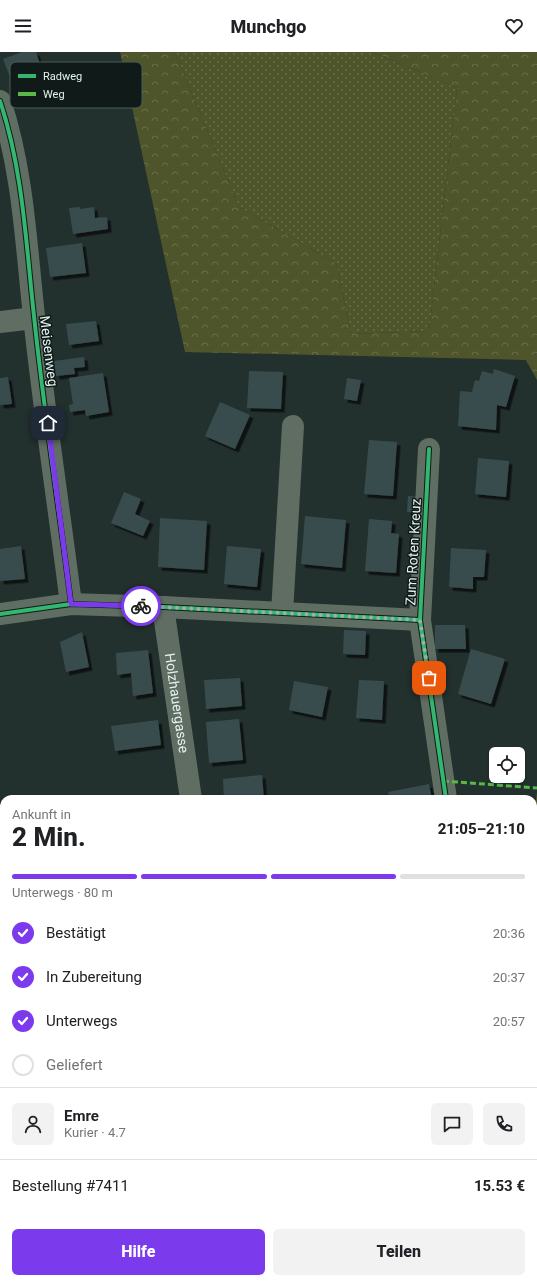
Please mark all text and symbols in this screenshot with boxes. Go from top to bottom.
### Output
icon: menu [12,15,34,37]
icon: heart [503,15,525,37]
text: Munchgo [231,16,306,37]
legend [10,62,142,108]
text: Radweg [43,70,82,83]
text: Weg [43,88,65,101]
street label: Meisenweg [37,315,61,387]
pin [31,406,65,440]
icon: home [37,412,59,434]
street label: Zum Roten Kreuz [402,498,424,606]
courier [121,586,161,626]
icon: bike [130,595,152,617]
street label: Holzhauergasse [162,652,192,754]
pin [412,661,446,695]
icon: bag [418,667,440,689]
map controls [489,747,525,783]
button: locate [489,747,525,783]
text: Ankunft in [12,807,71,822]
text: 21:05–21:10 [438,820,525,838]
text: 2 Min. [12,822,86,852]
text: Unterwegs · 80 m [12,885,113,900]
icon: check [12,922,34,944]
text: Bestätigt [46,924,106,942]
text: 20:36 [493,926,525,941]
icon: check [12,966,34,988]
text: In Zubereitung [46,968,142,986]
text: 20:37 [493,970,525,985]
icon: check [12,1010,34,1032]
text: Unterwegs [46,1012,117,1030]
text: 20:57 [493,1014,525,1029]
text: Geliefert [46,1056,103,1074]
button: person [12,1103,54,1145]
button: chat [431,1103,473,1145]
button: phone [483,1103,525,1145]
text: Emre [64,1107,99,1125]
text: Kurier · 4.7 [64,1125,126,1140]
text: Bestellung #7411 [12,1177,129,1195]
text: 15.53 € [474,1177,525,1195]
button: Hilfe [12,1229,265,1275]
button: Teilen [273,1229,525,1275]

